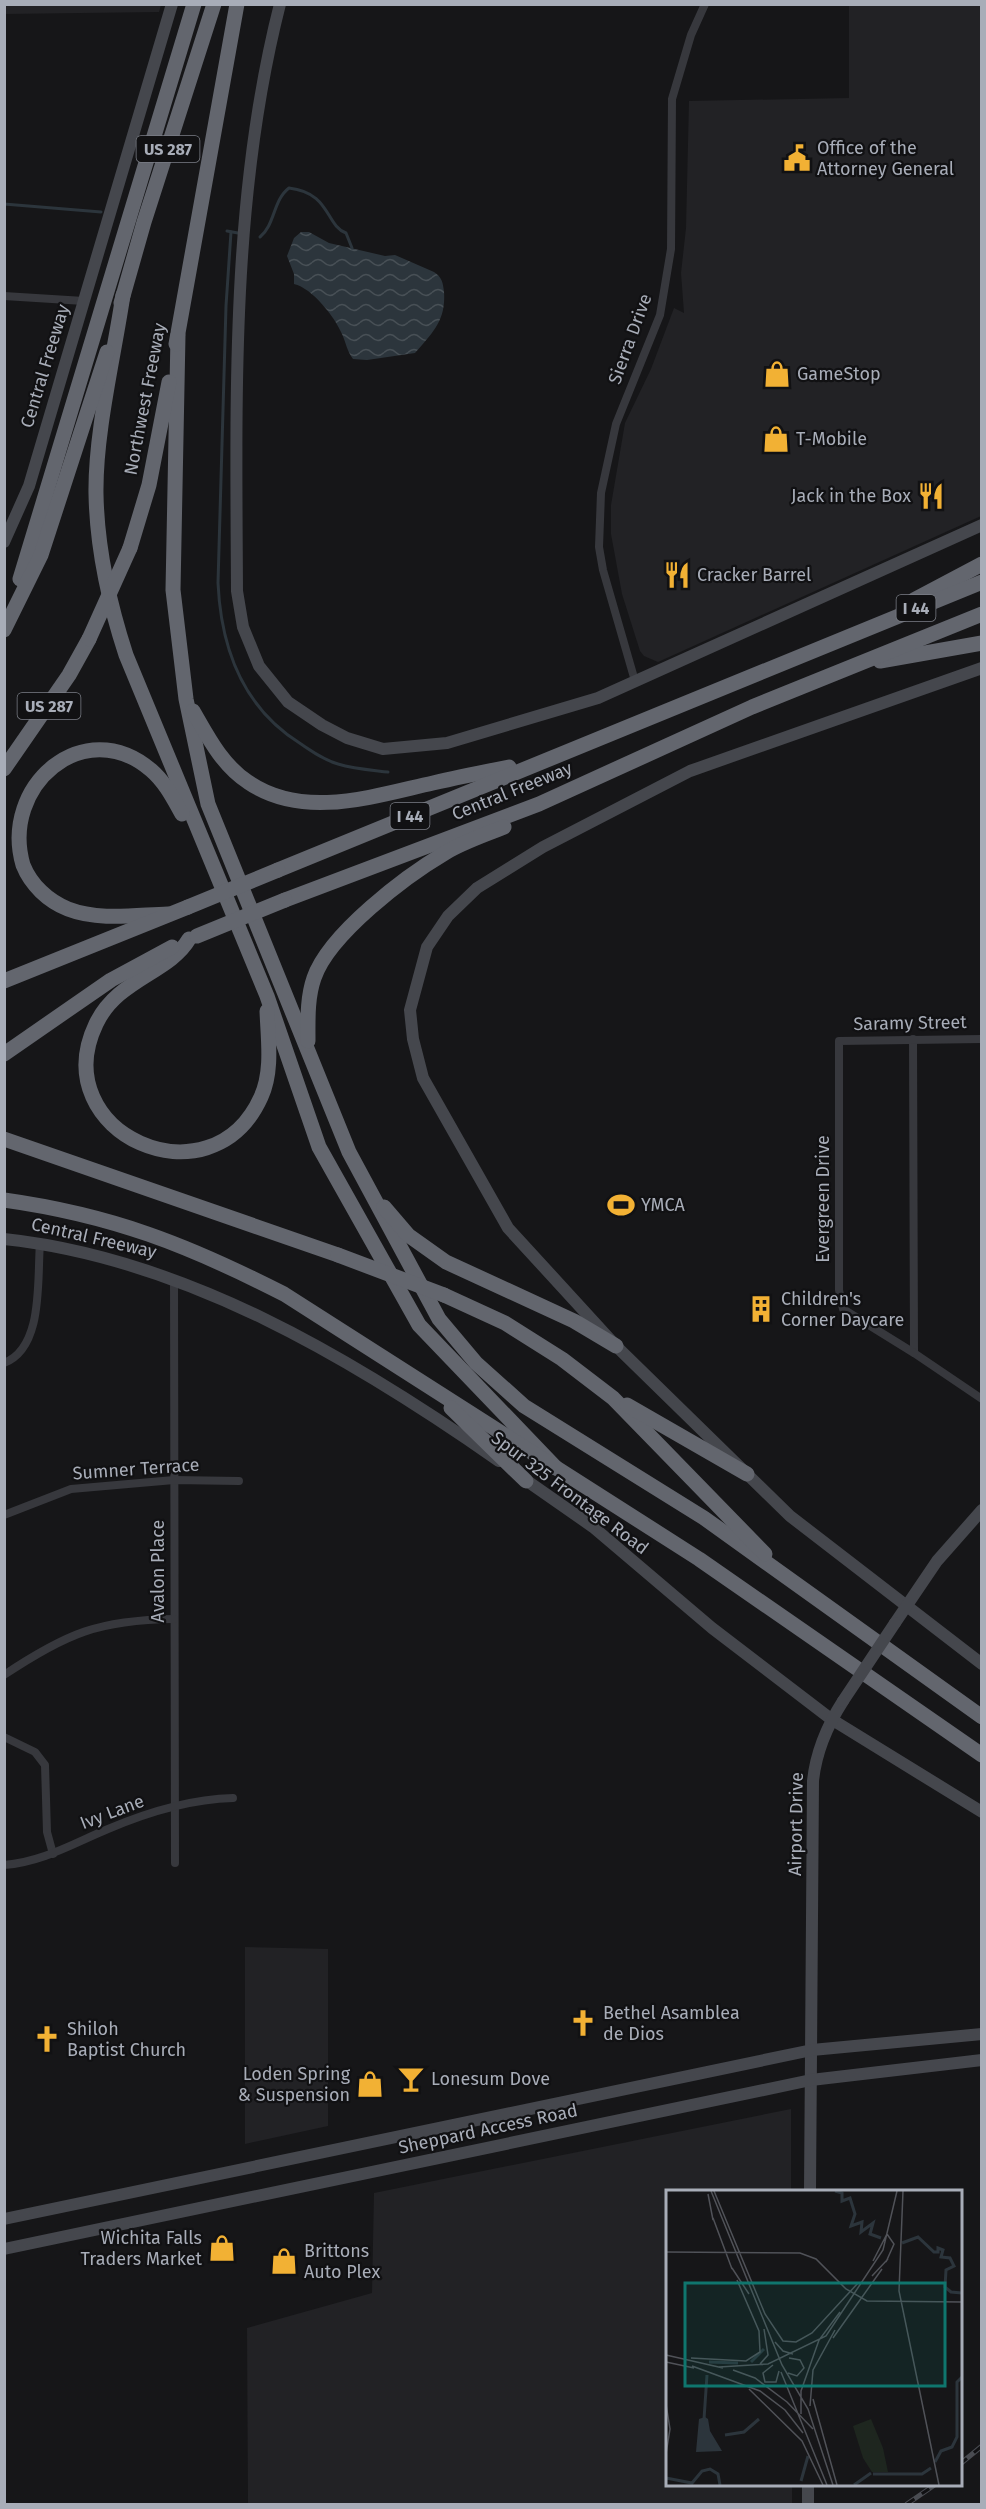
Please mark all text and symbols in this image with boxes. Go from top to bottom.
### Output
road number: US 287 [136,136,200,162]
place label: Office of the Attorney General [817,137,954,180]
public building icon: Office of the Attorney General [782,143,812,173]
street label: Sierra Drive [603,291,657,387]
street label: Central Freeway [16,302,74,430]
street label: Northwest Freeway [119,321,171,477]
shop icon: GameStop [762,359,792,389]
place label: GameStop [797,363,881,385]
shop icon: T-Mobile [761,424,791,454]
place label: T-Mobile [796,428,867,450]
restaurant icon: Jack in the Box [916,481,946,511]
place label: Jack in the Box [791,485,911,507]
restaurant icon: Cracker Barrel [662,560,692,590]
place label: Cracker Barrel [697,564,811,586]
road number: I 44 [896,595,936,621]
road number: US 287 [17,693,80,719]
street label: Central Freeway [449,757,576,825]
road number: I 44 [390,803,430,829]
street label: Saramy Street [853,1011,967,1035]
street label: Evergreen Drive [812,1135,834,1263]
sports icon: YMCA [606,1190,636,1220]
place label: YMCA [641,1194,686,1216]
street label: Central Freeway [29,1213,159,1263]
place label: Children's Corner Daycare [781,1288,904,1331]
building icon: Children's Corner Daycare [746,1294,776,1324]
street label: Spur 325 Frontage Road [487,1427,653,1559]
street label: Sumner Terrace [72,1454,200,1484]
street label: Avalon Place [147,1520,169,1622]
street label: Airport Drive [784,1772,808,1876]
street label: Ivy Lane [77,1790,147,1834]
place label: Bethel Asamblea de Dios [603,2002,740,2045]
church icon: Bethel Asamblea de Dios [568,2008,598,2038]
place label: Shiloh Baptist Church [67,2018,186,2061]
church icon: Shiloh Baptist Church [32,2024,62,2054]
place label: Loden Spring & Suspension [238,2063,351,2106]
bar icon: Lonesum Dove [396,2064,426,2094]
place label: Lonesum Dove [431,2068,550,2090]
shop icon: Loden Spring & Suspension [355,2069,385,2099]
street label: Sheppard Access Road [396,2099,580,2159]
inset map [666,2190,962,2485]
place label: Wichita Falls Traders Market [81,2227,202,2270]
shop icon: Wichita Falls Traders Market [207,2233,237,2263]
place label: Brittons Auto Plex [304,2240,380,2283]
shop icon: Brittons Auto Plex [269,2246,299,2276]

